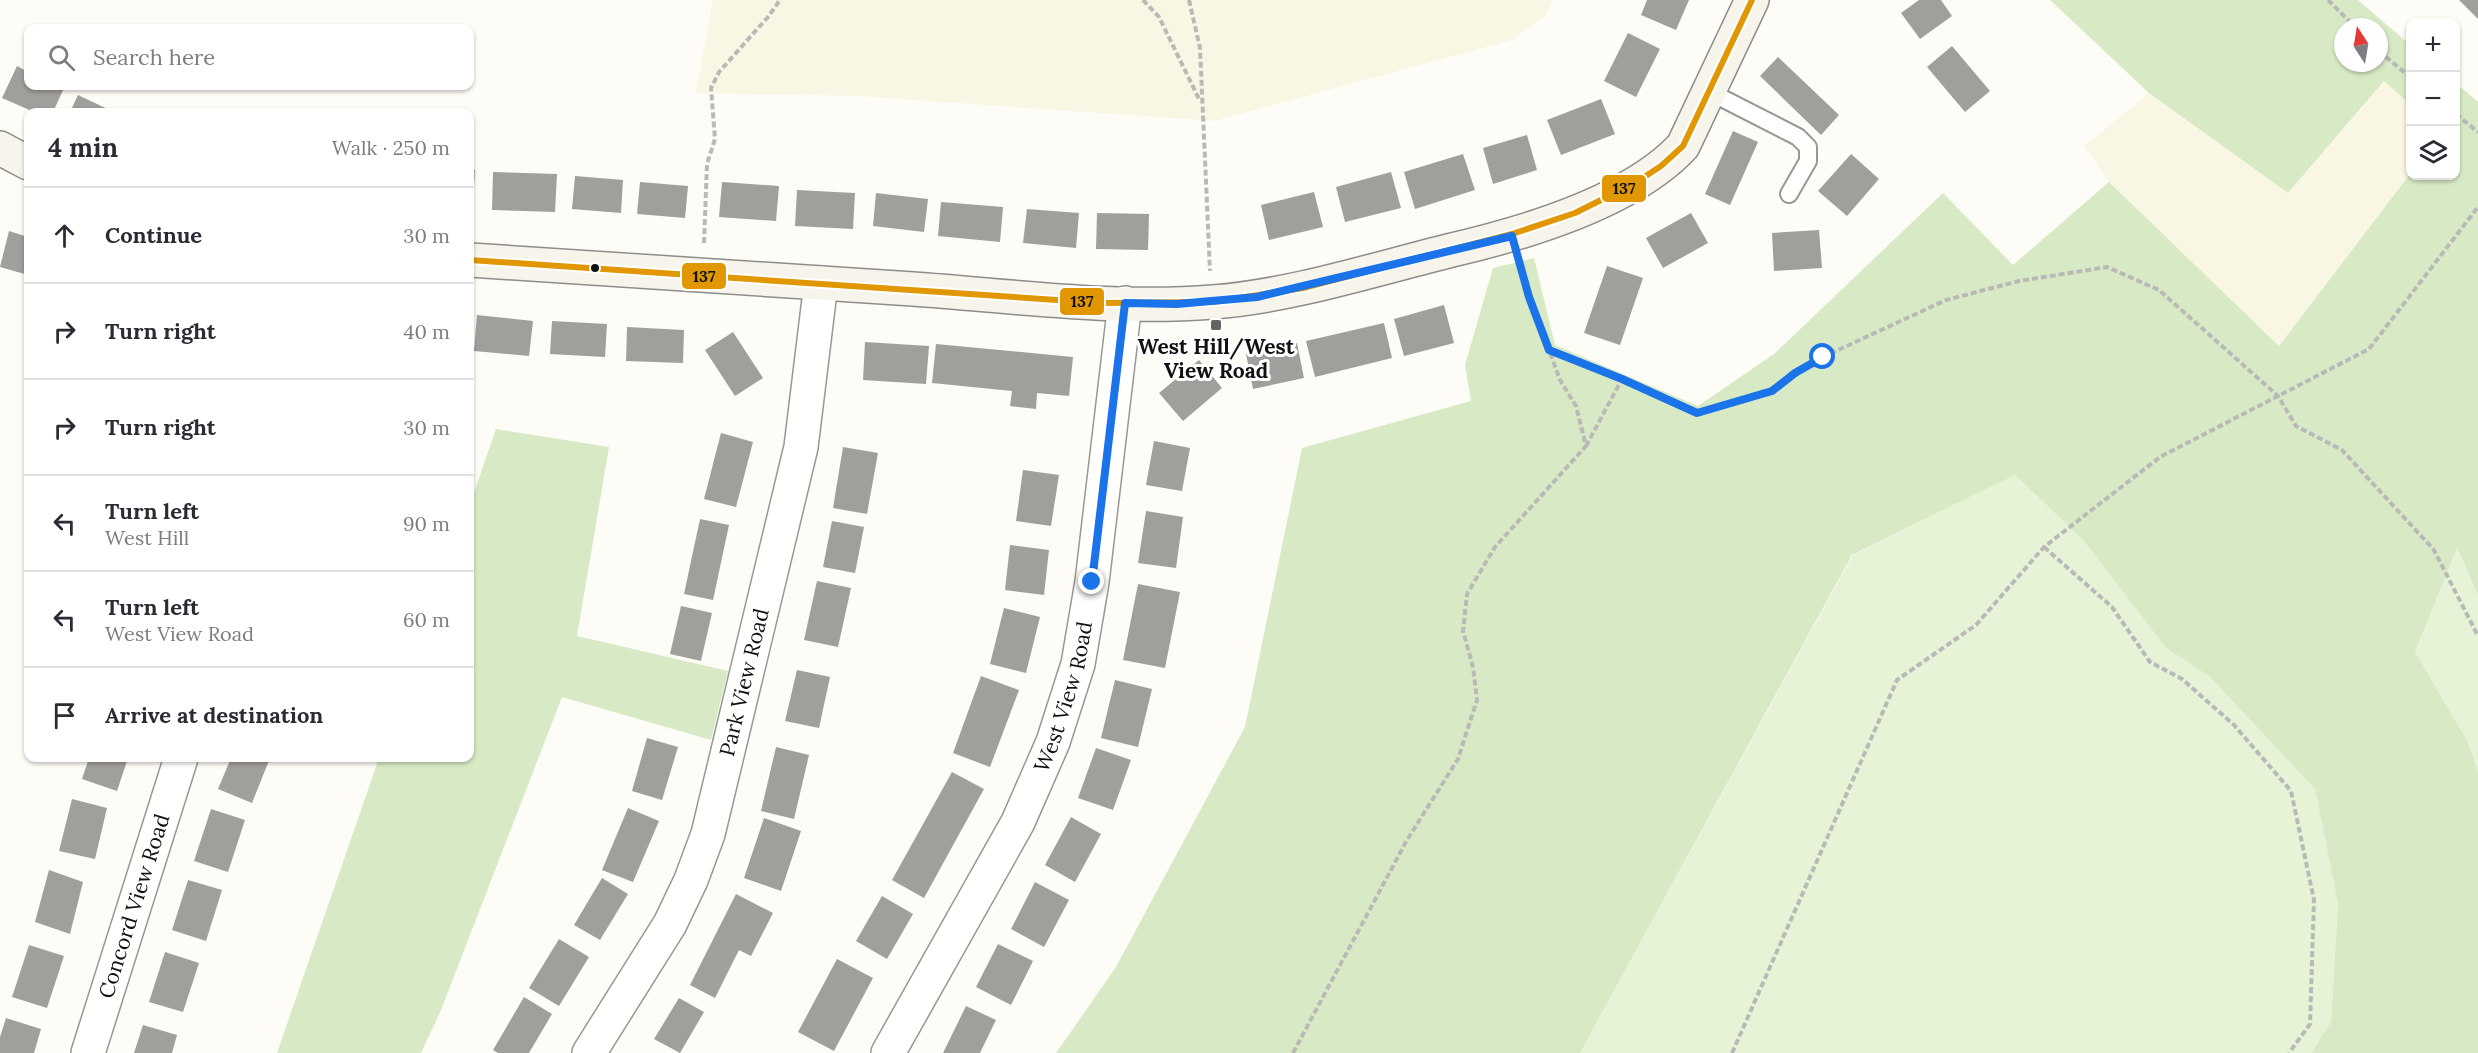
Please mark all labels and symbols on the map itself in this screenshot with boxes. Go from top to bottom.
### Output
north arrow [2334,18,2388,72]
line badge: 137 [1601,174,1647,203]
text: 137 [1613,178,1636,198]
unlabelled marker [589,262,601,274]
line badge: 137 [681,262,727,290]
text: 137 [693,266,716,286]
line badge: 137 [1059,287,1105,316]
text: 137 [1071,291,1094,311]
marker: West Hill/West View Road [1209,318,1223,332]
place label: West Hill/West View Road [1138,333,1295,384]
route start [1809,343,1835,369]
route end [1078,568,1104,594]
street label: Park View Road [713,606,775,759]
street label: West View Road [1027,619,1098,776]
street label: Concord View Road [92,810,176,1002]

